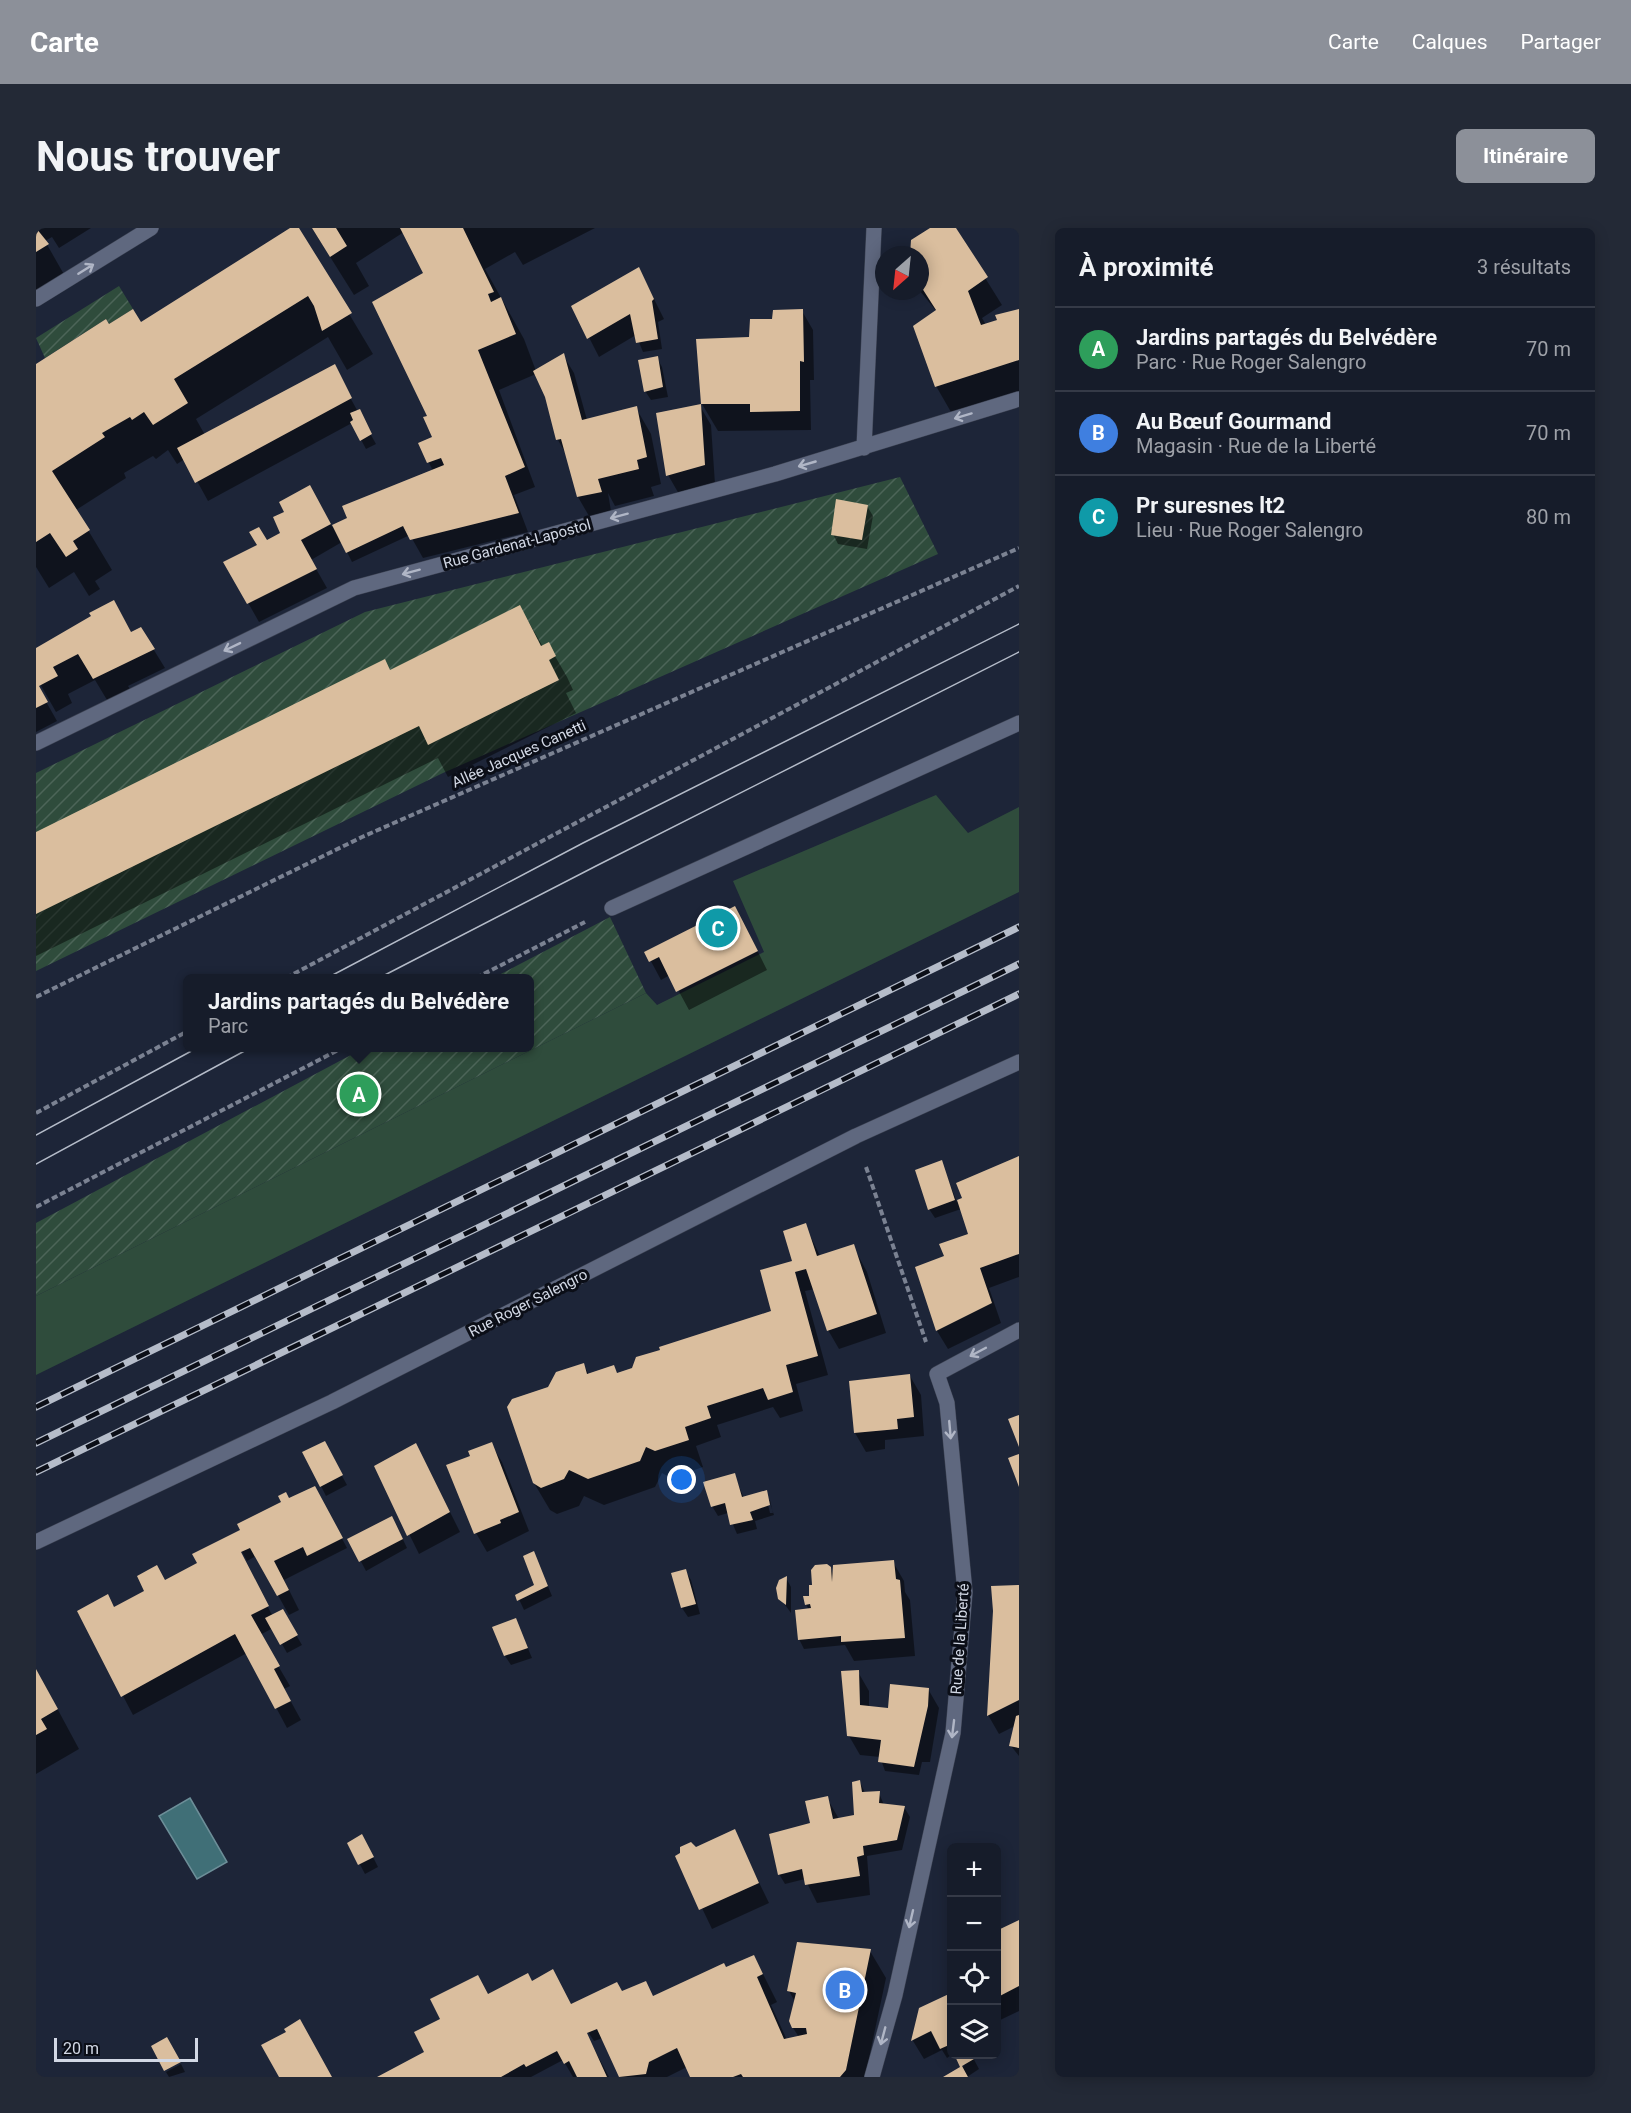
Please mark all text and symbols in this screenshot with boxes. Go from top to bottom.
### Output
text: Carte [30,26,99,59]
text: Carte [1328,30,1379,54]
text: Calques [1412,30,1487,54]
text: Partager [1520,30,1601,54]
button: Itinéraire [1456,129,1595,183]
text: Nous trouver [36,132,280,181]
north arrow [875,246,929,300]
text: À proximité [1079,252,1213,282]
text: 3 résultats [1477,255,1571,279]
one-way arrow [77,262,94,274]
text: Jardins partagés du Belvédère [1136,325,1437,350]
text: A [1092,337,1105,361]
text: 70 m [1526,337,1571,361]
text: Parc · Rue Roger Salengro [1136,350,1366,374]
text: Au Bœuf Gourmand [1136,409,1331,434]
one-way arrow [954,412,973,423]
text: B [1092,421,1105,445]
text: 70 m [1526,421,1571,445]
text: Magasin · Rue de la Liberté [1136,434,1376,458]
one-way arrow [798,459,817,470]
text: Pr suresnes lt2 [1136,493,1285,518]
text: C [1092,505,1105,529]
text: 80 m [1526,505,1571,529]
one-way arrow [610,511,629,522]
street label: Rue Gardenat-Lapostol [441,516,593,572]
text: Lieu · Rue Roger Salengro [1136,518,1363,542]
one-way arrow [402,567,421,579]
one-way arrow [223,642,241,654]
street label: Allée Jacques Canetti [449,716,589,792]
pin: C [698,906,738,950]
popup [183,974,534,1052]
text: Jardins partagés du Belvédère [208,989,509,1014]
text: Parc [208,1014,248,1038]
pin: A [340,1072,378,1116]
street label: Rue Roger Salengro [466,1265,590,1341]
one-way arrow [970,1346,987,1358]
one-way arrow [945,1420,956,1440]
your location [667,1465,696,1494]
street label: Rue de la Liberté [947,1583,973,1695]
one-way arrow [948,1719,959,1738]
map controls [947,1843,1001,2059]
button: + [947,1843,1001,1897]
button: − [947,1897,1001,1951]
one-way arrow [905,1910,917,1929]
button: locate [947,1951,1001,2005]
pin: B [826,1968,864,2012]
button: layers [947,2005,1001,2059]
one-way arrow [877,2026,889,2045]
scale bar [54,2035,198,2062]
text: 20 m [63,2039,99,2058]

